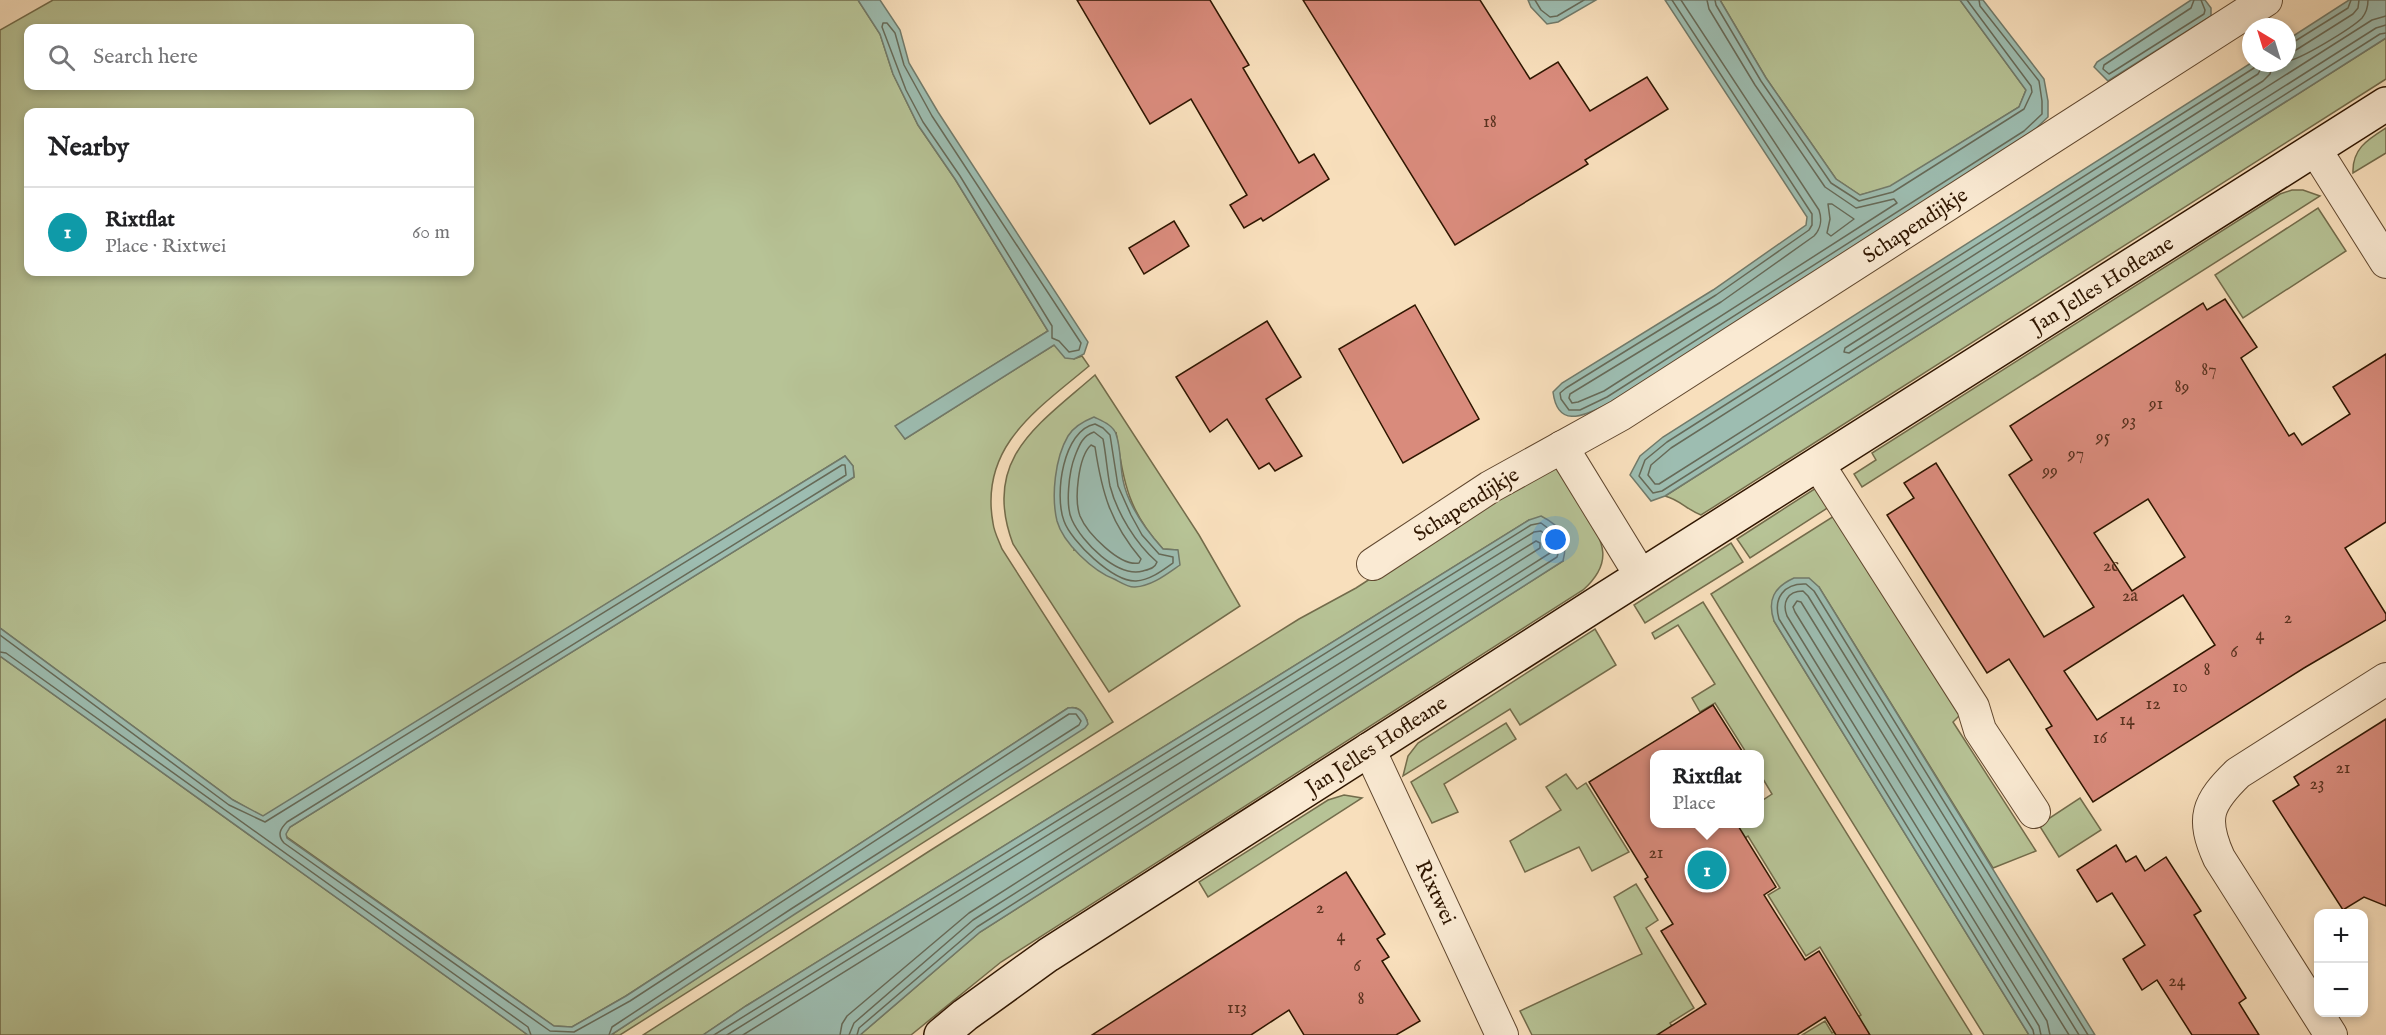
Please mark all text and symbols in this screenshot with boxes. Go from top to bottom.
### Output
north arrow [2242,18,2296,72]
search box [24,24,474,90]
icon: search [45,41,78,74]
text: Search here [93,43,198,71]
house number: 18 [1483,111,1497,134]
text: Nearby [48,131,129,164]
street label: Schapendijkje [1858,182,1974,270]
text: Rixtflat [105,206,175,234]
text: 1 [64,220,71,245]
text: 60 m [412,220,450,245]
street label: Jan Jelles Hofleane [2025,230,2180,341]
text: Place · Rixtwei [105,234,226,259]
house number: 87 [2201,359,2217,382]
house number: 89 [2175,376,2189,399]
house number: 91 [2148,393,2163,416]
house number: 93 [2121,410,2136,433]
house number: 95 [2095,426,2111,449]
house number: 97 [2067,443,2084,466]
house number: 99 [2041,460,2058,483]
street label: Schapendijkje [1409,462,1525,548]
your location [1541,525,1570,554]
house number: 2c [2103,555,2119,578]
house number: 2a [2122,585,2138,608]
house number: 2 [2284,607,2292,630]
house number: 4 [2256,624,2265,647]
house number: 6 [2230,641,2238,664]
house number: 8 [2203,659,2211,682]
house number: 10 [2172,676,2188,699]
street label: Jan Jelles Hofleane [1299,690,1453,803]
house number: 12 [2145,693,2161,716]
house number: 14 [2119,709,2135,732]
house number: 16 [2093,727,2108,750]
popup [1650,750,1764,828]
house number: 21 [2335,757,2351,780]
text: Rixtflat [1672,763,1742,791]
house number: 23 [2309,773,2325,796]
text: Place [1672,791,1716,816]
house number: 21 [1648,842,1664,865]
pin: 1 [1688,848,1726,892]
street label: Rixtwei [1408,856,1461,929]
house number: 2 [1316,897,1324,920]
map controls [2314,909,2368,1017]
button: + [2314,909,2368,963]
house number: 4 [1337,925,1346,948]
house number: 6 [1353,955,1361,978]
button: − [2314,963,2368,1017]
house number: 24 [2168,970,2186,993]
house number: 8 [1357,988,1365,1011]
house number: 113 [1227,997,1247,1020]

